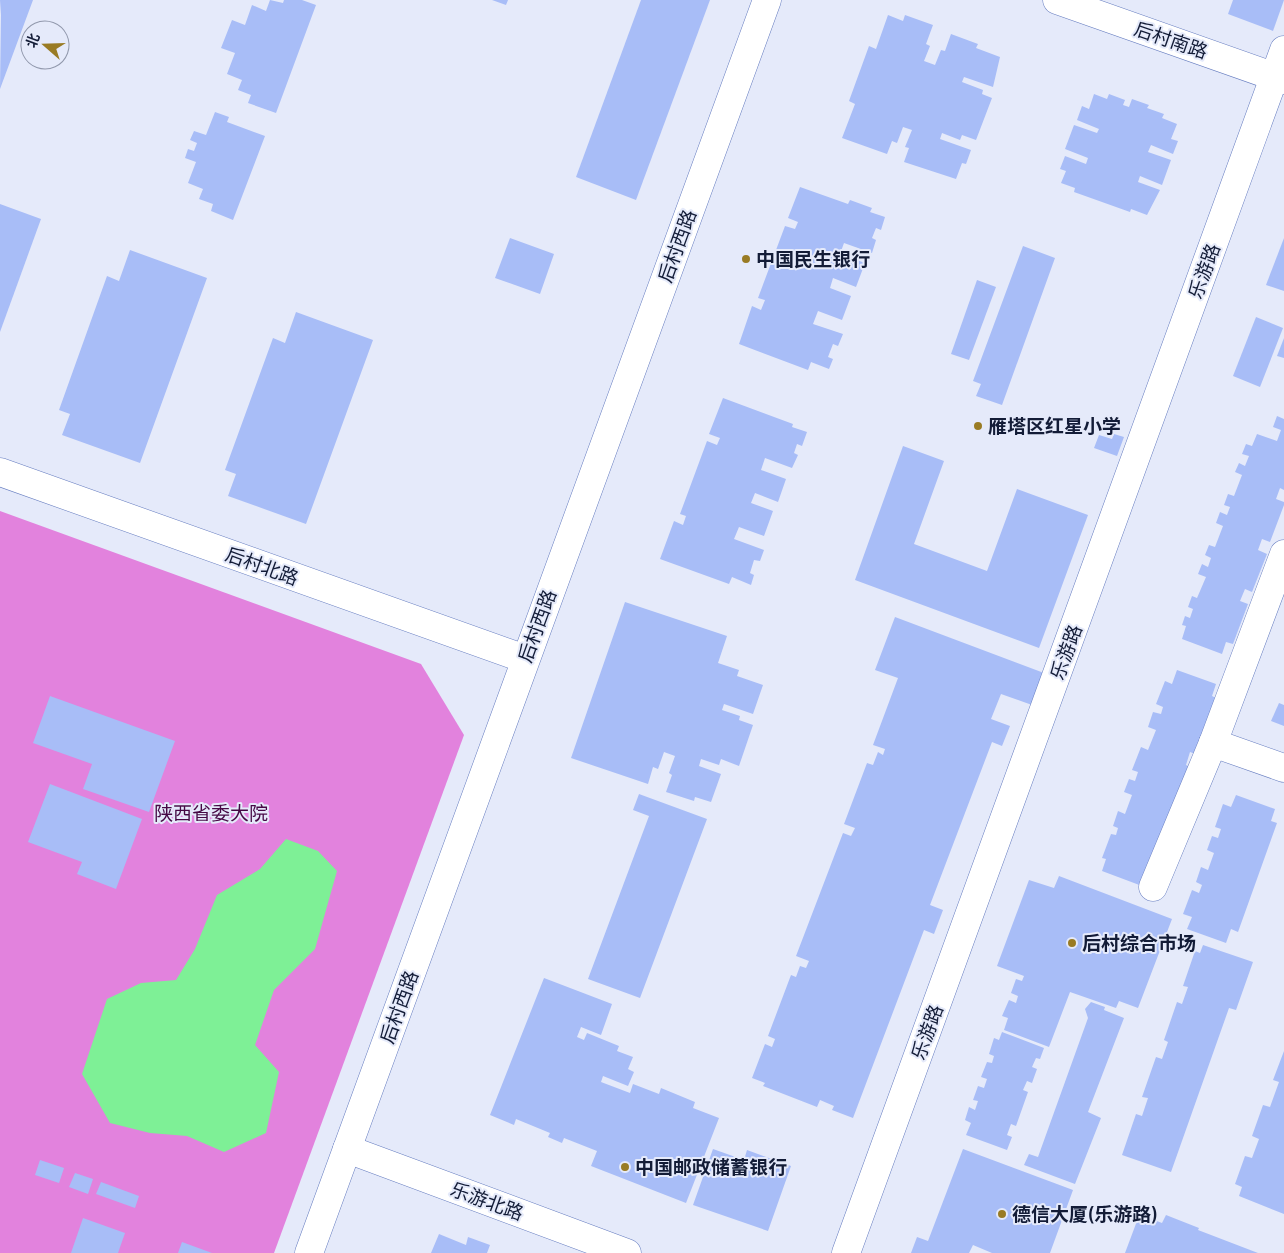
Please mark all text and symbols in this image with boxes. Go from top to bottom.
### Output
street label: 后村南路 [1131,17,1211,64]
north arrow [20,20,70,70]
text: 北 [22,31,44,50]
street label: 后村西路 [654,207,701,286]
street label: 乐游路 [1184,240,1225,302]
place label: 中国民生银行 [756,248,870,271]
marker: 中国民生银行 [740,253,752,265]
place label: 雁塔区红星小学 [988,415,1121,438]
marker: 雁塔区红星小学 [972,420,984,432]
street label: 后村北路 [222,543,301,590]
street label: 后村西路 [514,587,561,666]
street label: 乐游路 [1046,621,1087,683]
park label: 陕西省委大院 [154,802,268,825]
place label: 后村综合市场 [1082,932,1196,955]
marker: 后村综合市场 [1066,937,1078,949]
street label: 后村西路 [376,968,423,1047]
street label: 乐游路 [907,1001,948,1063]
place label: 中国邮政储蓄银行 [635,1156,787,1179]
marker: 中国邮政储蓄银行 [619,1161,631,1173]
street label: 乐游北路 [447,1178,526,1225]
place label: 德信大厦(乐游路) [1012,1203,1157,1226]
marker: 德信大厦(乐游路) [996,1208,1008,1220]

